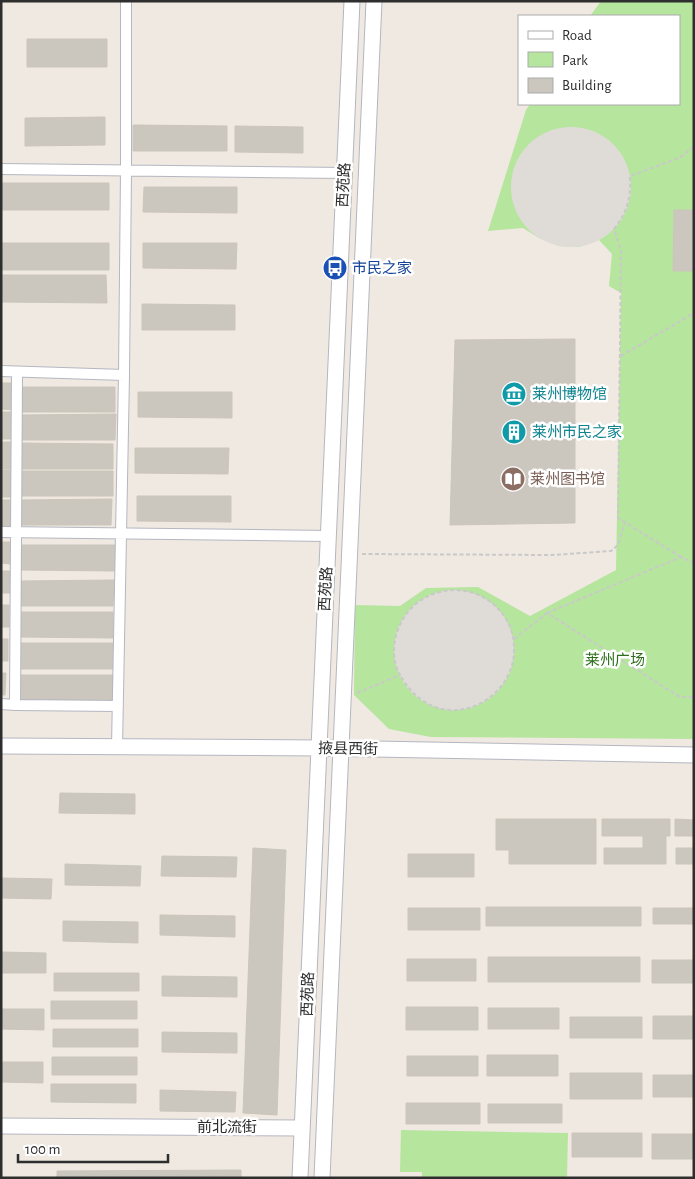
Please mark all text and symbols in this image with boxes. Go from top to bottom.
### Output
legend [518,15,680,105]
text: Road [562,28,592,43]
text: Park [562,53,588,68]
text: Building [562,78,612,93]
street label: 西苑路 [334,162,353,208]
bus stop icon: 市民之家 [322,255,348,281]
place label: 市民之家 [352,260,412,276]
museum icon: 莱州博物馆 [501,381,527,407]
place label: 莱州博物馆 [532,385,607,402]
building icon: 莱州市民之家 [501,419,527,445]
place label: 莱州市民之家 [532,423,622,440]
library icon: 莱州图书馆 [500,466,526,492]
place label: 莱州图书馆 [530,470,605,487]
street label: 西苑路 [316,566,335,612]
park label: 莱州广场 [585,651,645,668]
street label: 掖县西街 [318,739,378,757]
street label: 西苑路 [299,971,316,1017]
street label: 前北流街 [197,1118,257,1135]
scale bar [18,1132,168,1164]
text: 100 m [25,1142,60,1157]

